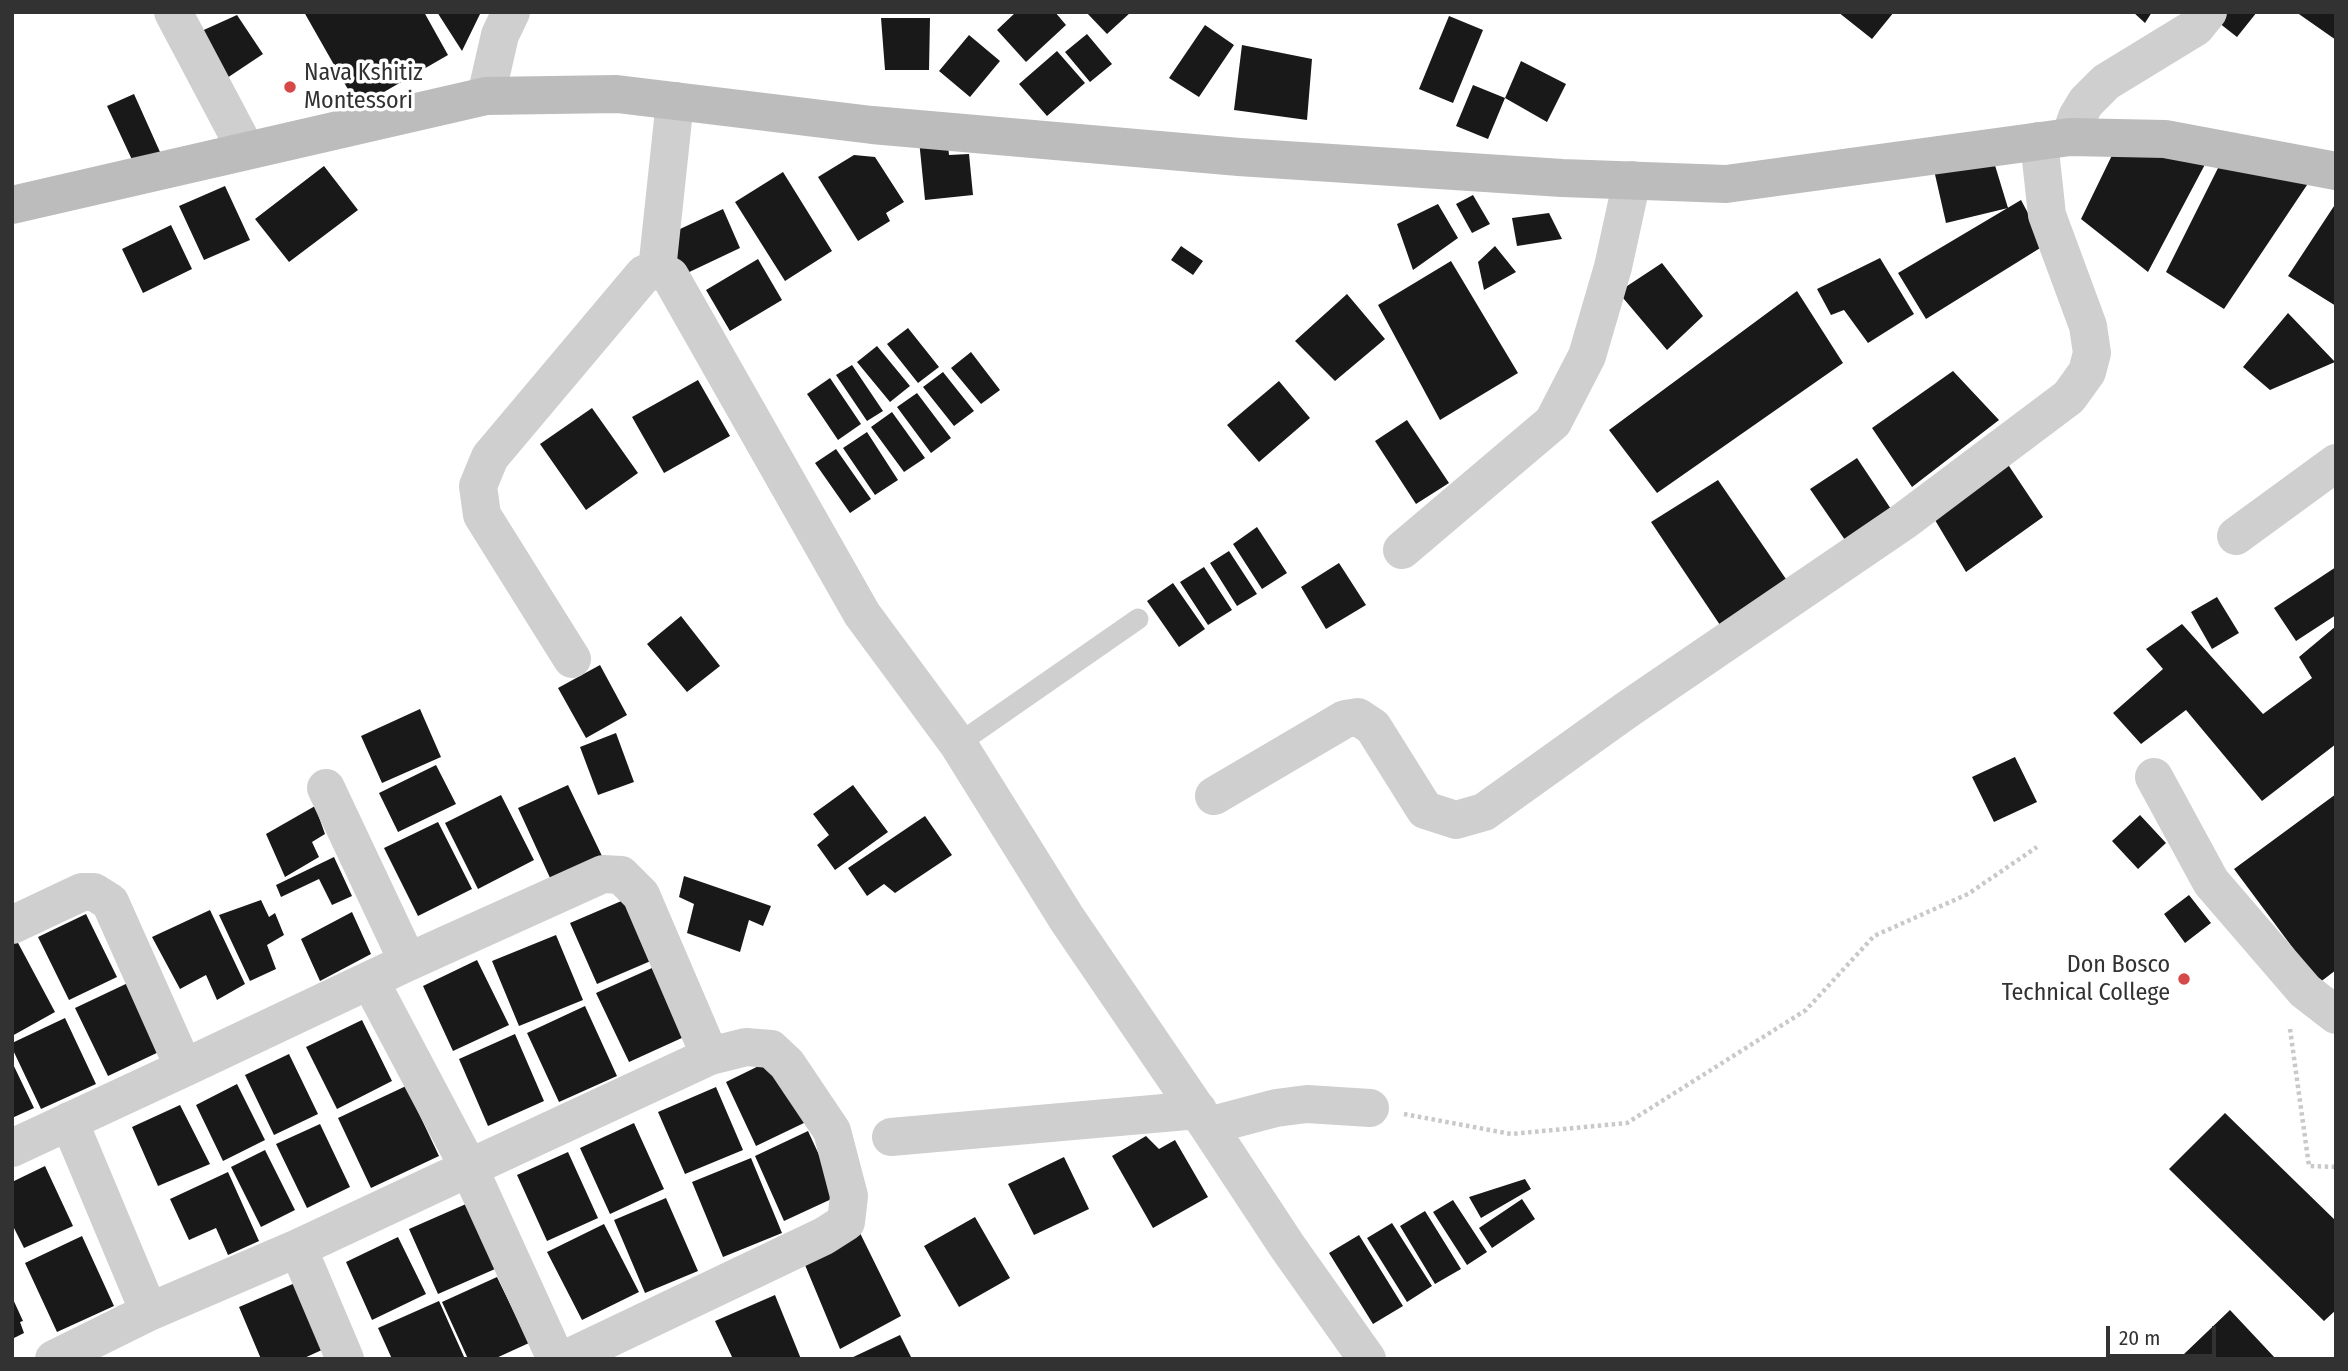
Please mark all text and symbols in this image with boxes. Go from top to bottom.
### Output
place label: Nava Kshitiz Montessori [304,59,423,115]
marker: Nava Kshitiz Montessori [282,79,298,95]
place label: Don Bosco Technical College [2002,951,2170,1007]
marker: Don Bosco Technical College [2176,971,2192,987]
scale bar [2110,1312,2220,1356]
text: 20 m [2119,1325,2160,1351]

